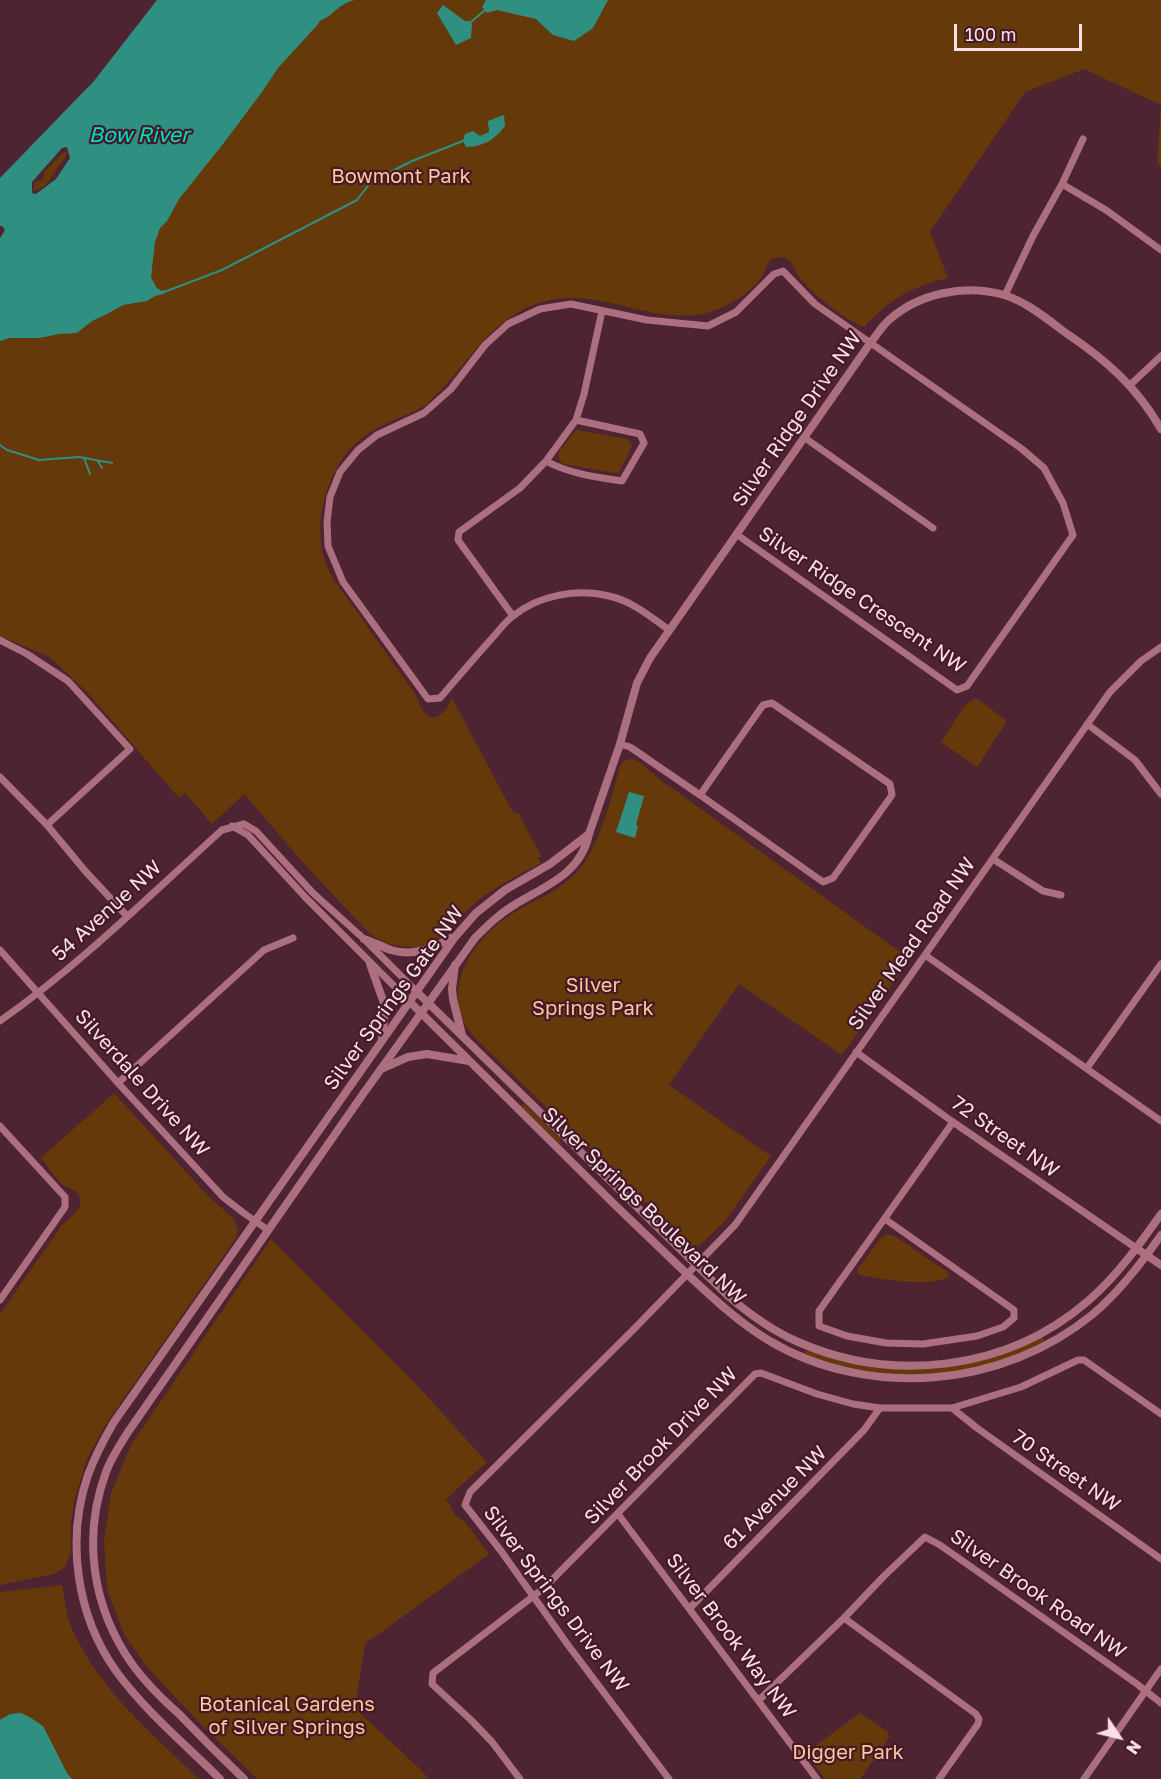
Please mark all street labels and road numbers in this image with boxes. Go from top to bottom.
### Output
street label: Silver Ridge Drive NW [727,327,867,511]
street label: Silver Ridge Crescent NW [754,522,970,678]
street label: Silver Mead Road NW [843,853,981,1035]
street label: 54 Avenue NW [47,856,167,966]
street label: Silver Springs Gate NW [319,901,469,1095]
street label: Silverdale Drive NW [70,1005,214,1161]
street label: 72 Street NW [947,1091,1063,1183]
street label: Silver Springs Boulevard NW [537,1102,751,1310]
street label: Silver Brook Drive NW [580,1362,742,1530]
street label: 70 Street NW [1007,1425,1125,1517]
street label: 61 Avenue NW [718,1441,832,1555]
street label: Silver Springs Drive NW [478,1501,634,1697]
street label: Silver Brook Road NW [945,1524,1131,1664]
street label: Silver Brook Way NW [661,1549,801,1723]

